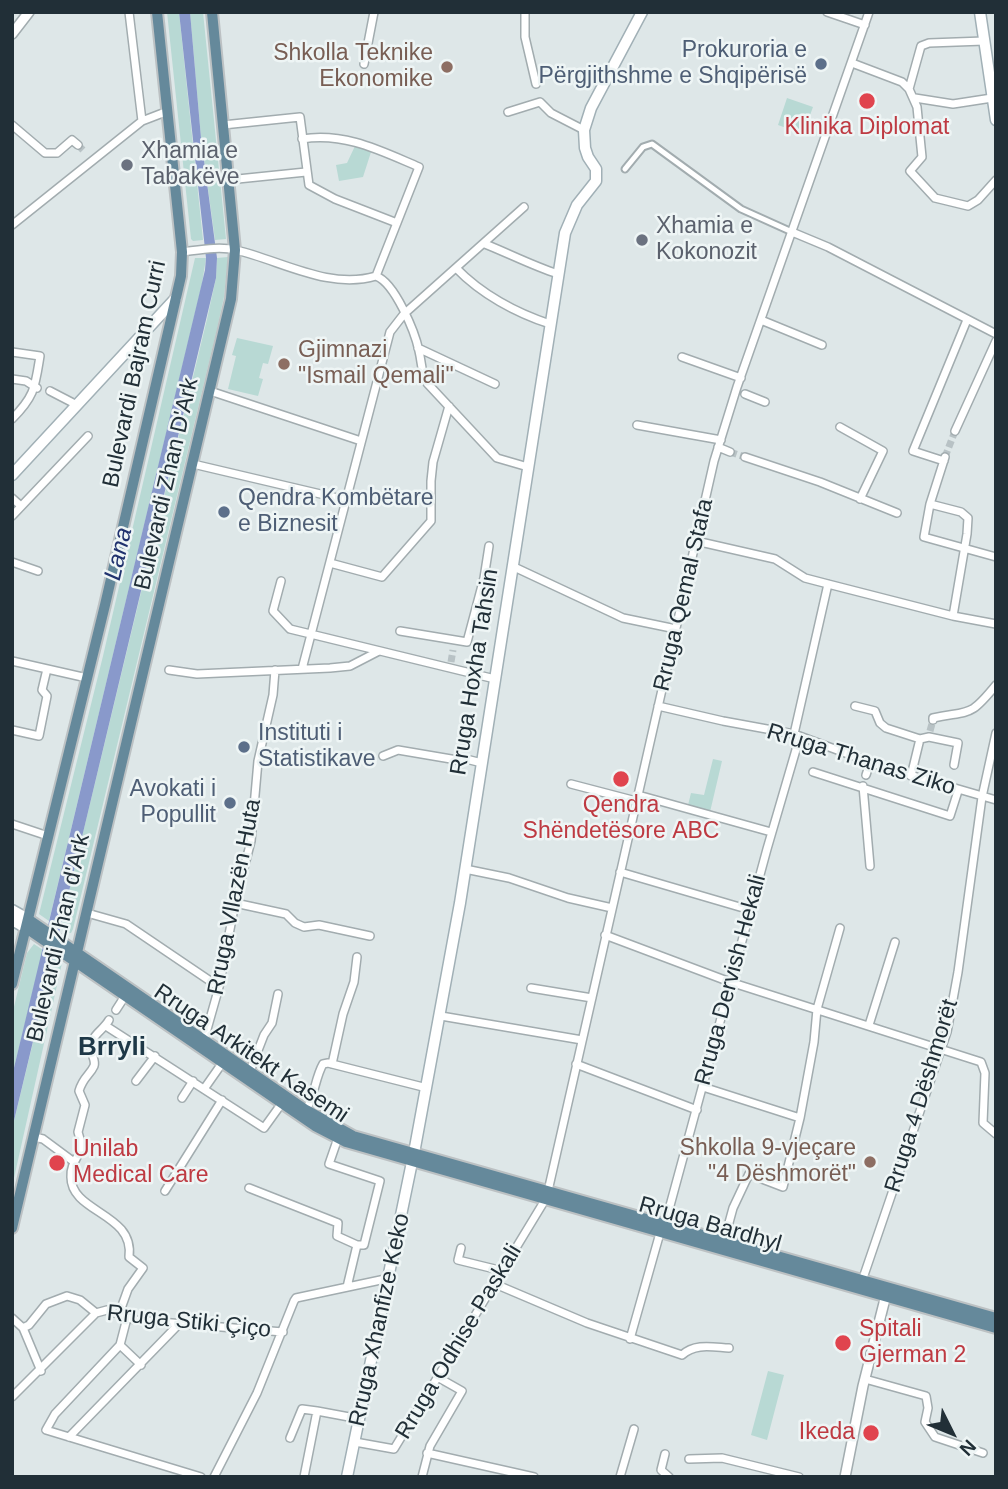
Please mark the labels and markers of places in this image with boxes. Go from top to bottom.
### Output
place label: Prokuroria e Përgjithshme e Shqipërisë [539,37,807,91]
place label: Shkolla Teknike Ekonomike [273,40,433,94]
marker: Prokuroria e Përgjithshme e Shqipërisë [813,56,829,72]
marker: Shkolla Teknike Ekonomike [439,59,455,75]
marker: Klinika Diplomat [857,91,877,111]
place label: Klinika Diplomat [785,114,949,142]
place label: Xhamia e Tabakëve [141,138,239,192]
marker: Xhamia e Tabakëve [119,157,135,173]
place label: Xhamia e Kokonozit [656,213,757,267]
marker: Xhamia e Kokonozit [634,232,650,248]
place label: Gjimnazi "Ismail Qemali" [298,337,454,391]
marker: Gjimnazi "Ismail Qemali" [276,356,292,372]
place label: Qendra Kombëtare e Biznesit [238,485,434,539]
marker: Qendra Kombëtare e Biznesit [216,504,232,520]
place label: Instituti i Statistikave [258,720,376,774]
marker: Instituti i Statistikave [236,739,252,755]
marker: Qendra Shëndetësore ABC [611,769,631,789]
place label: Avokati i Popullit [129,776,216,830]
place label: Qendra Shëndetësore ABC [523,792,719,846]
marker: Avokati i Popullit [222,795,238,811]
place label: Shkolla 9-vjeçare "4 Dëshmorët" [680,1135,856,1189]
place label: Unilab Medical Care [73,1136,208,1190]
marker: Unilab Medical Care [47,1153,67,1173]
marker: Shkolla 9-vjeçare "4 Dëshmorët" [862,1154,878,1170]
place label: Spitali Gjerman 2 [859,1316,966,1370]
marker: Spitali Gjerman 2 [833,1333,853,1353]
place label: Ikeda [799,1419,855,1447]
marker: Ikeda [861,1423,881,1443]

